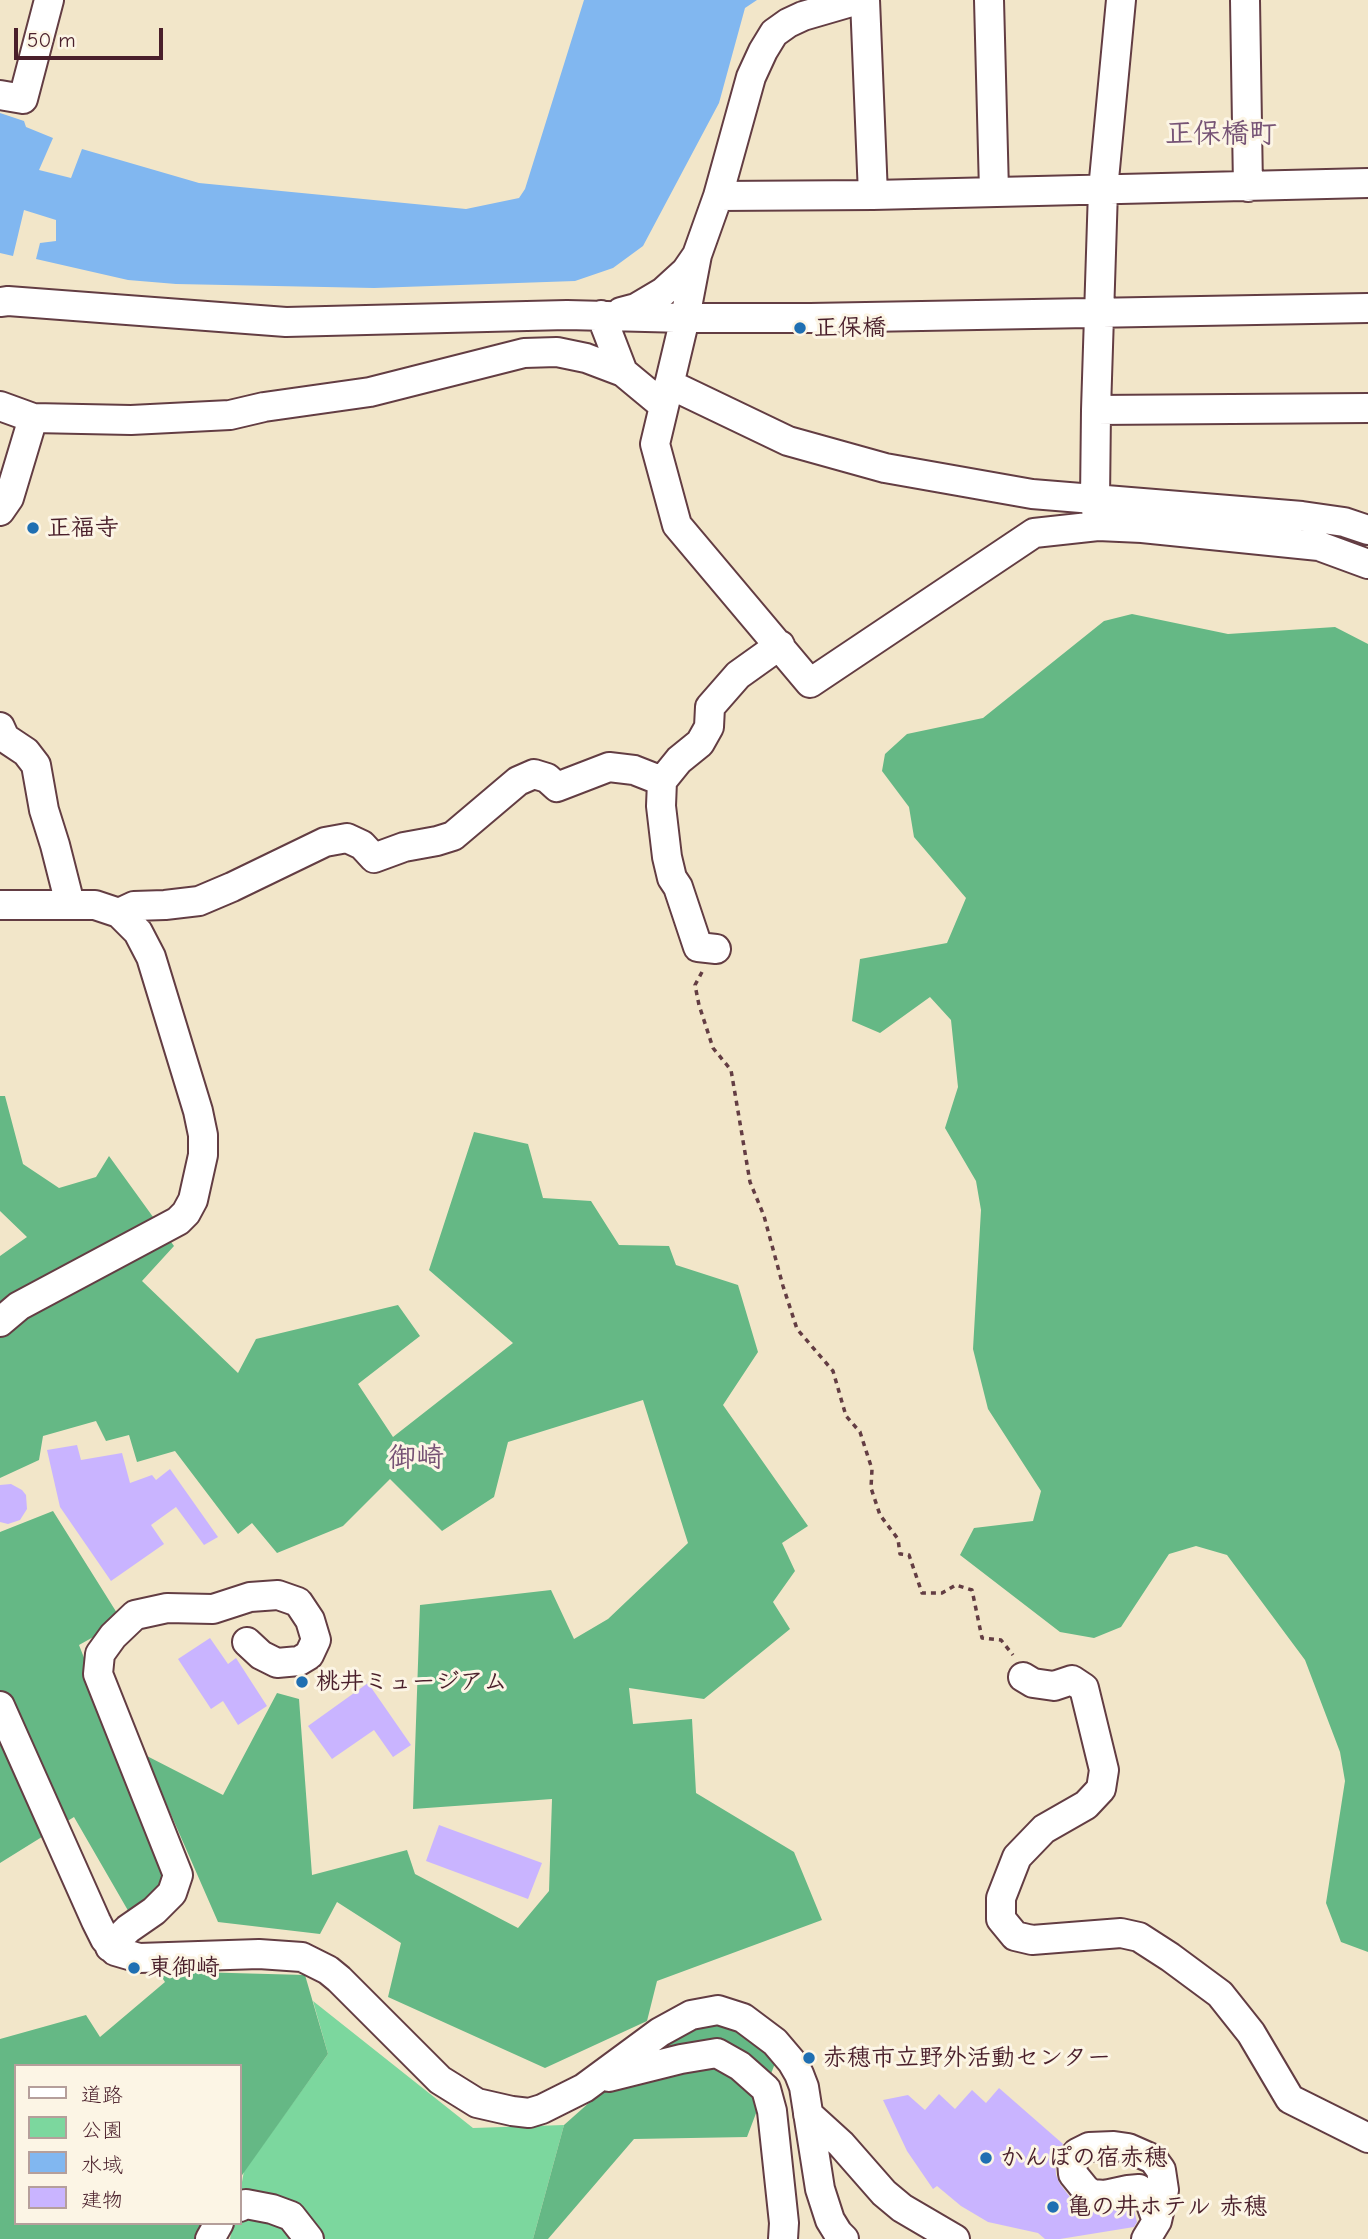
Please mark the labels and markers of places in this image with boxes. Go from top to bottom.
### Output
place label: 正保橋 [814,314,886,342]
marker: 正保橋 [792,320,808,336]
place label: 正福寺 [47,514,119,542]
marker: 正福寺 [25,520,41,536]
place label: 桃井ミュージアム [316,1668,508,1696]
marker: 桃井ミュージアム [294,1674,310,1690]
place label: 東御崎 [148,1954,220,1982]
marker: 東御崎 [126,1960,142,1976]
place label: 赤穂市立野外活動センター [823,2044,1111,2072]
marker: 赤穂市立野外活動センター [801,2050,817,2066]
place label: かんぽの宿赤穂 [1000,2144,1168,2172]
marker: かんぽの宿赤穂 [978,2150,994,2166]
place label: 亀の井ホテル 赤穂 [1067,2193,1268,2221]
marker: 亀の井ホテル 赤穂 [1045,2199,1061,2215]

